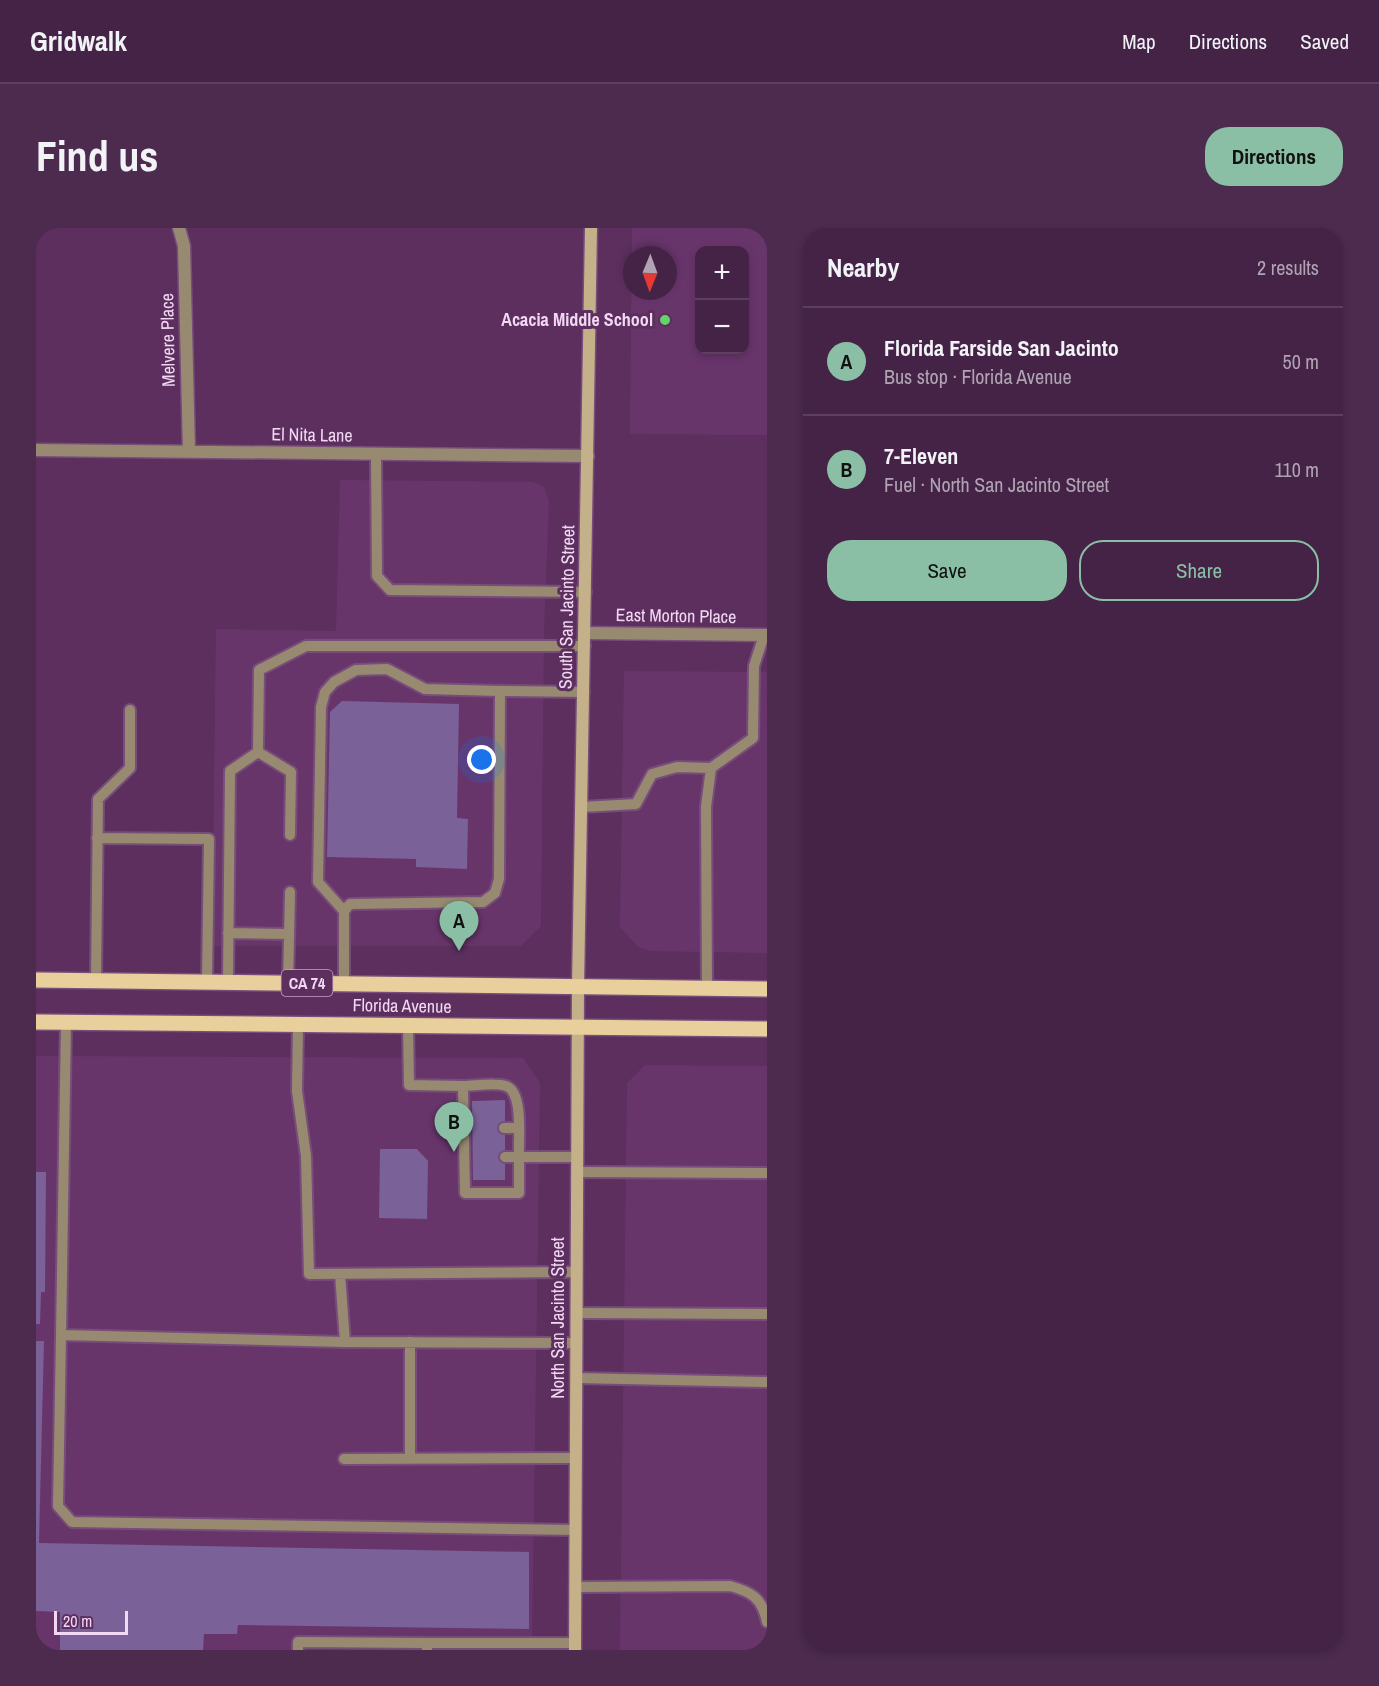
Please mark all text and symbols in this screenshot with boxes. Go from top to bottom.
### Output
text: Gridwalk [30,22,127,60]
text: Map [1122,27,1156,56]
text: Directions [1189,27,1267,56]
text: Saved [1300,27,1349,56]
button: Directions [1205,127,1343,186]
text: Find us [36,128,158,184]
north arrow [623,246,677,300]
map controls [695,246,749,354]
button: + [695,246,749,300]
text: Nearby [827,250,899,285]
text: 2 results [1257,254,1319,281]
street label: Melvere Place [154,293,181,387]
button: − [695,300,749,354]
place label: Acacia Middle School [501,307,653,332]
marker: Acacia Middle School [658,313,672,327]
text: Florida Farside San Jacinto [884,333,1119,363]
text: A [841,348,852,375]
text: 50 m [1283,348,1319,375]
text: Bus stop · Florida Avenue [884,363,1072,390]
street label: El Nita Lane [271,421,353,448]
text: 7-Eleven [884,441,958,471]
text: B [841,456,852,483]
text: 110 m [1275,456,1319,483]
text: Fuel · North San Jacinto Street [884,471,1109,498]
street label: South San Jacinto Street [553,525,580,689]
button: Save [827,540,1067,601]
button: Share [1079,540,1319,601]
street label: East Morton Place [615,602,737,629]
your location [467,745,496,774]
pin: A [440,902,478,951]
road number: CA 74 [282,970,332,996]
street label: Florida Avenue [352,992,452,1019]
pin: B [434,1102,474,1152]
street label: North San Jacinto Street [545,1237,570,1399]
scale bar [54,1608,128,1636]
text: 20 m [63,1610,92,1632]

